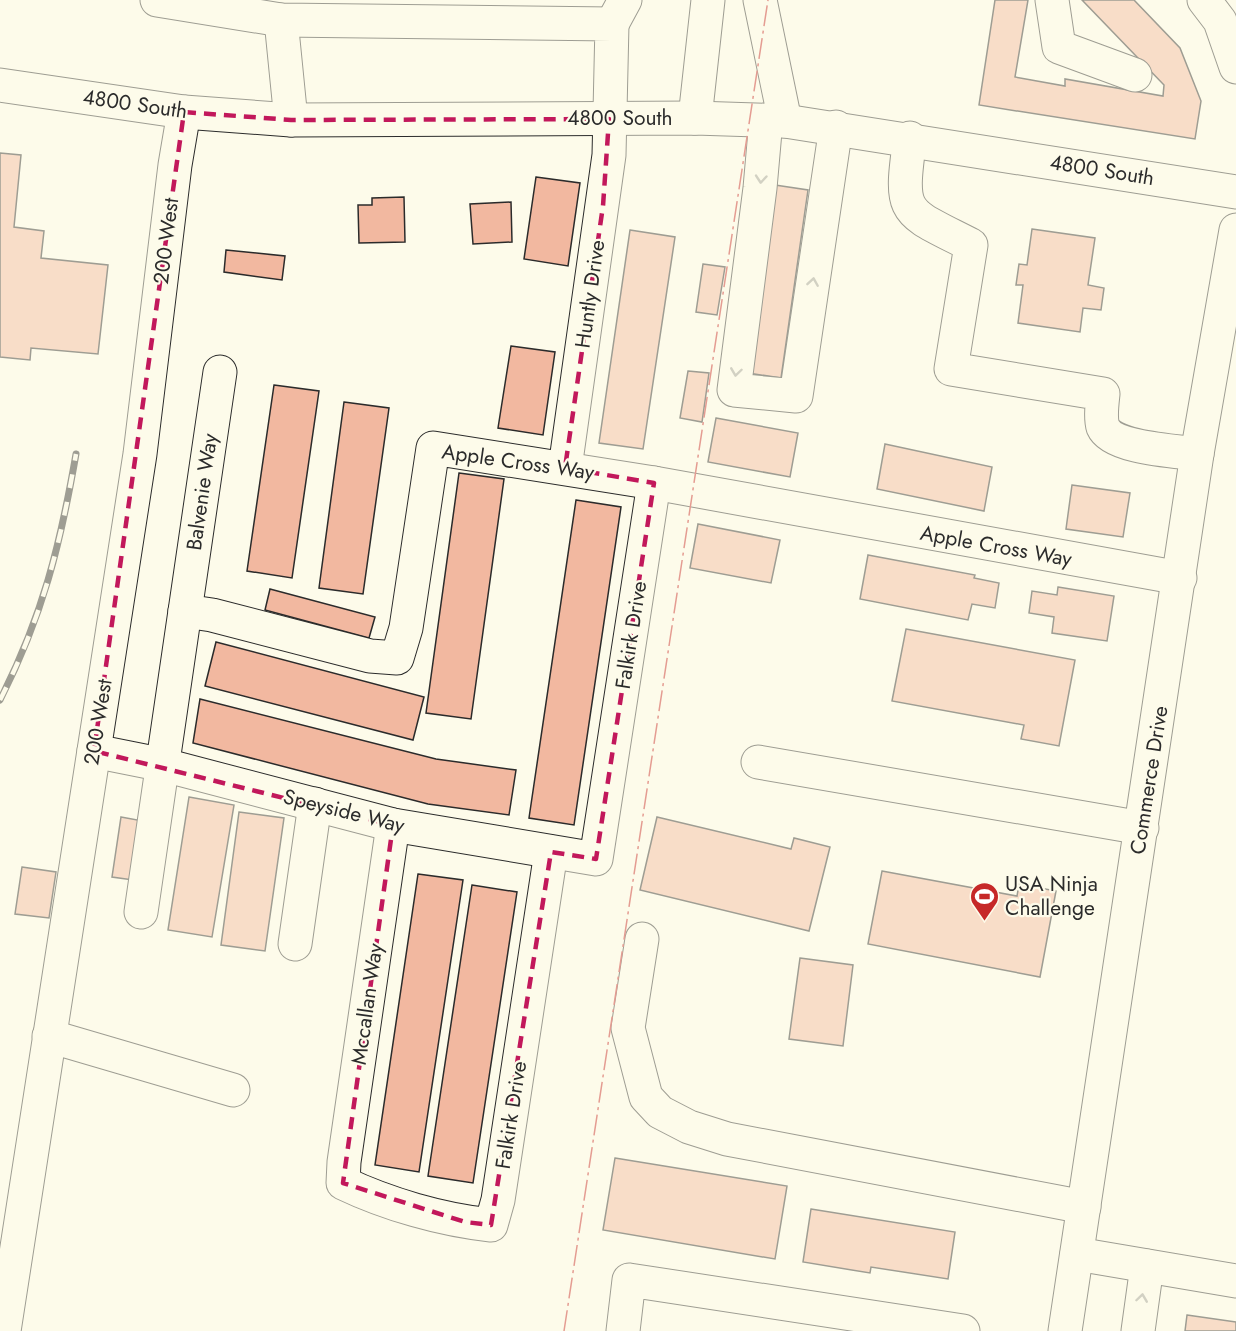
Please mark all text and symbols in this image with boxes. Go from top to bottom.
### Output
street label: 4800 South [81,82,189,126]
street label: 4800 South [567,103,673,133]
street label: 4800 South [1048,147,1156,193]
one-way arrow [755,174,768,183]
street label: 200 West [146,196,186,286]
street label: Huntly Drive [568,238,612,350]
one-way arrow [806,277,819,287]
one-way arrow [730,368,743,377]
street label: Balvenie Way [179,431,225,552]
street label: Apple Cross Way [440,436,597,488]
street label: Apple Cross Way [918,518,1075,574]
street label: Falkirk Drive [608,579,654,691]
street label: 200 West [76,677,120,767]
street label: Commerce Drive [1122,703,1176,857]
street label: Speyside Way [280,781,409,841]
place label: USA Ninja Challenge [1005,869,1098,923]
sports icon: USA Ninja Challenge [968,880,1000,922]
street label: Mccallan Way [344,941,390,1067]
street label: Falkirk Drive [488,1059,534,1171]
one-way arrow [1136,1294,1148,1303]

